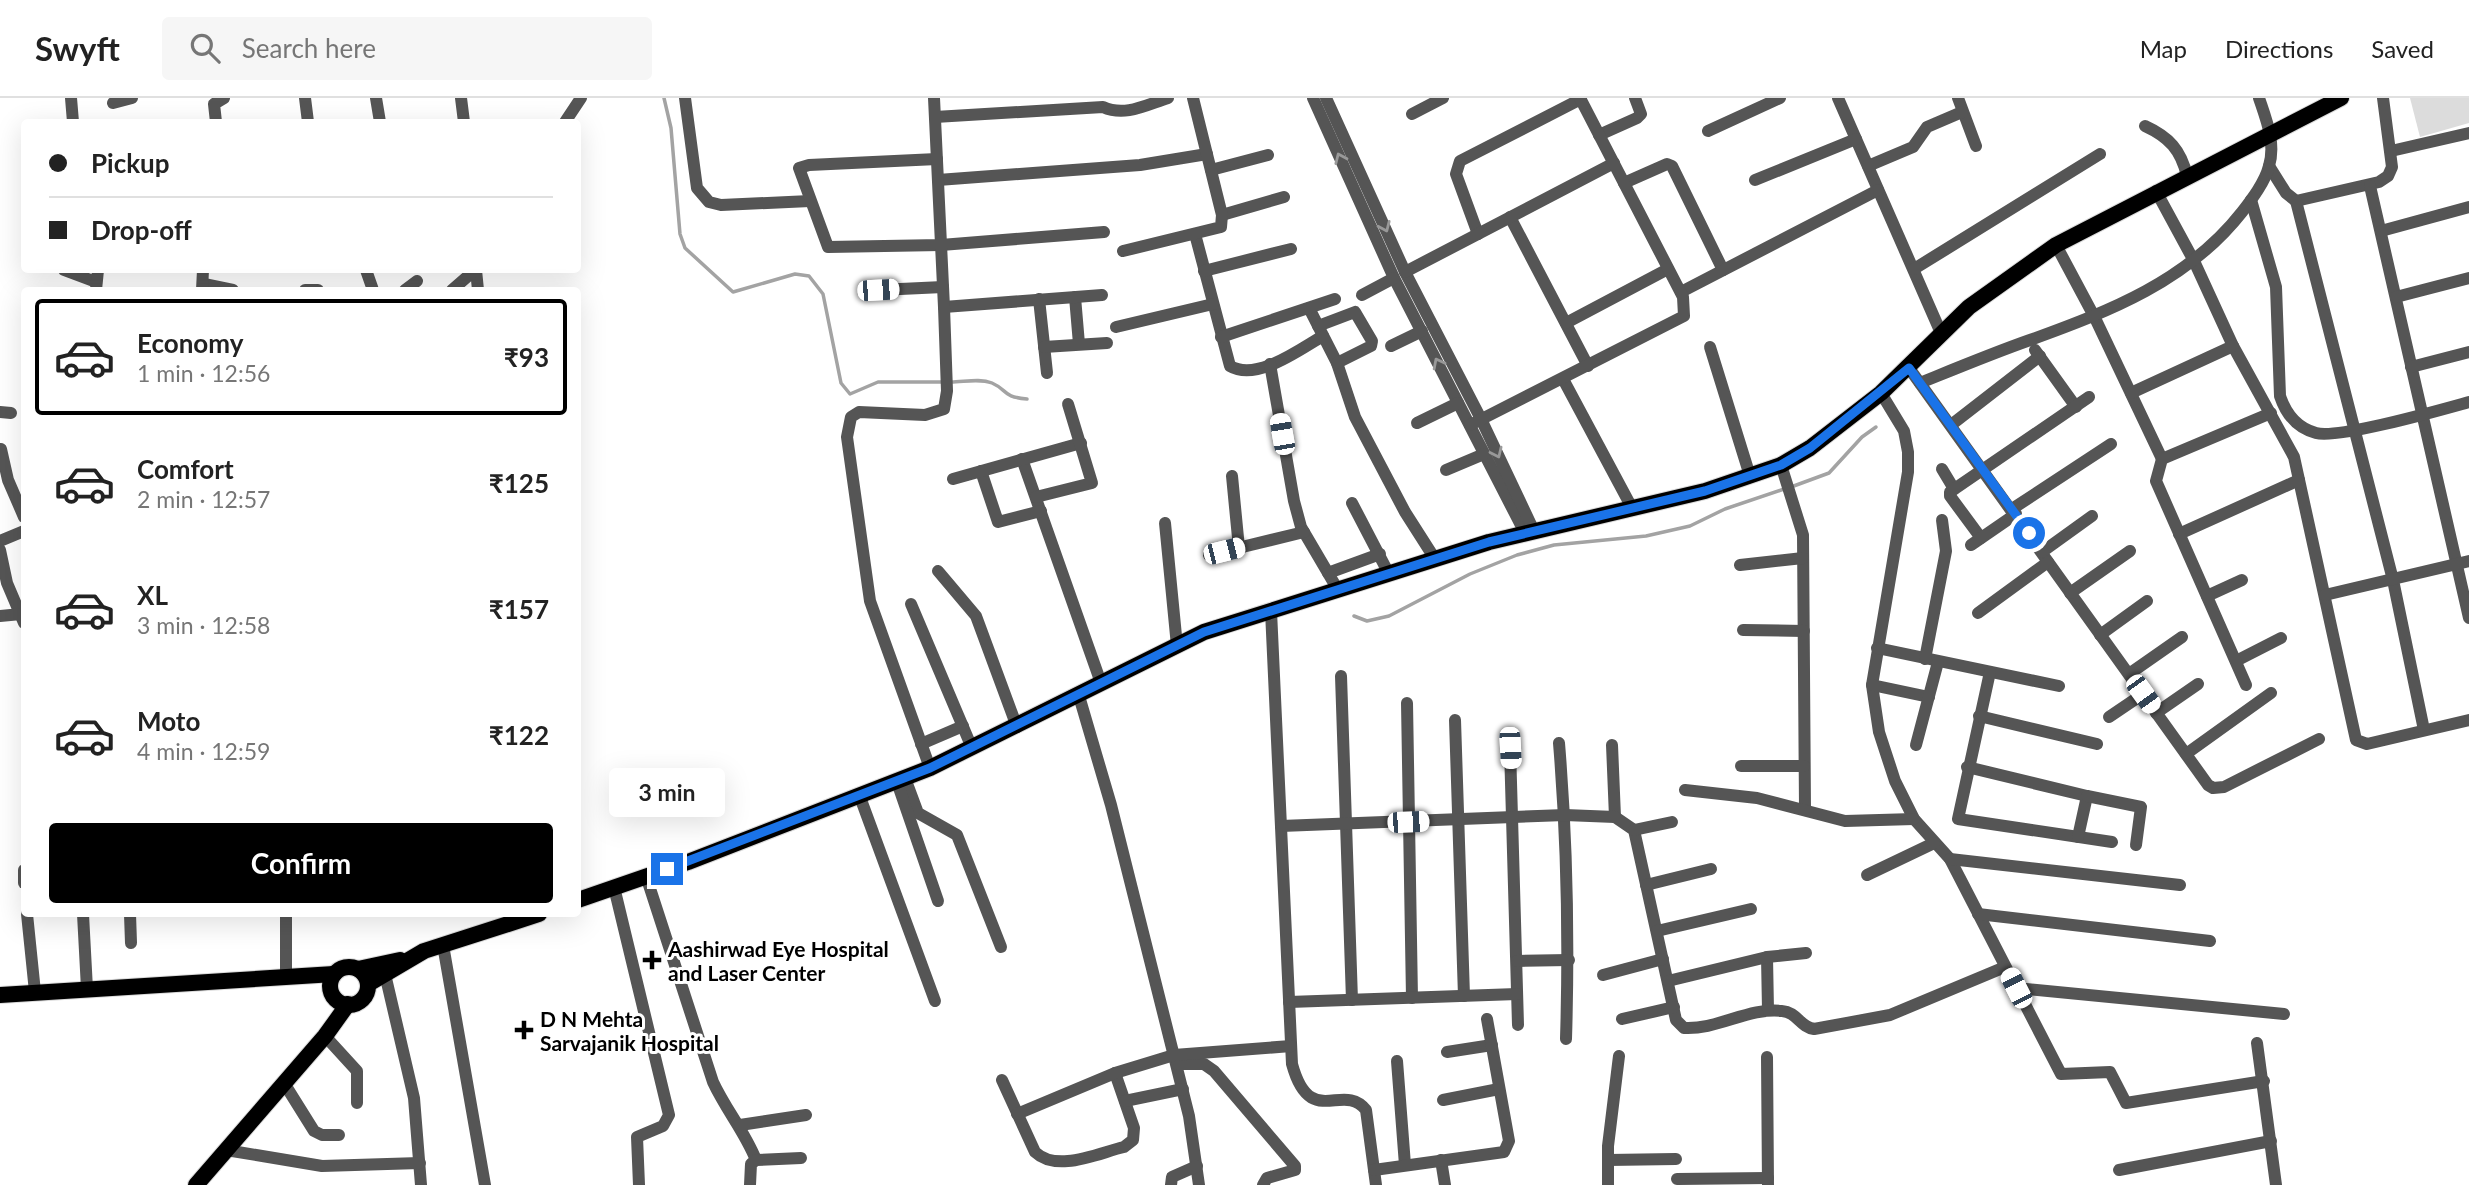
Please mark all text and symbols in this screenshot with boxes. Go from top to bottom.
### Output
search box [162,17,652,80]
text: Swyft [35,28,120,68]
icon: search [186,29,224,67]
text: Search here [242,32,376,64]
text: Map [2140,34,2187,63]
text: Directions [2225,34,2333,63]
text: Saved [2371,34,2434,63]
text: Pickup [91,147,170,179]
one-way arrow [1334,153,1348,165]
text: Drop-off [91,214,192,246]
one-way arrow [1377,220,1391,232]
car [857,278,900,302]
icon: car [53,326,116,389]
text: Economy [137,327,243,359]
text: ₹93 [504,341,549,373]
one-way arrow [1432,358,1446,370]
text: 1 min · 12:56 [137,359,270,387]
car [1269,411,1296,457]
one-way arrow [1489,446,1503,458]
icon: car [53,452,116,515]
text: Comfort [137,453,234,485]
text: ₹125 [489,467,549,499]
text: 2 min · 12:57 [137,485,270,513]
route start [2013,517,2045,549]
car [1202,536,1247,566]
icon: car [53,578,116,641]
text: XL [137,579,168,611]
text: ₹157 [489,593,549,625]
text: 3 min · 12:58 [137,611,270,639]
car [2123,671,2164,717]
icon: car [53,704,116,767]
text: Moto [137,705,200,737]
text: ₹122 [489,719,549,751]
car [1499,726,1522,770]
text: 4 min · 12:59 [137,737,270,765]
callout: 3 min [609,768,725,816]
text: 3 min [638,778,696,806]
car [1387,811,1430,833]
button: Confirm [49,823,553,903]
route end [651,853,683,885]
place label: Aashirwad Eye Hospital and Laser Center [667,936,889,985]
marker: Aashirwad Eye Hospital and Laser Center [642,950,662,970]
car [1998,965,2035,1011]
place label: D N Mehta Sarvajanik Hospital [540,1006,719,1055]
marker: D N Mehta Sarvajanik Hospital [514,1020,534,1040]

